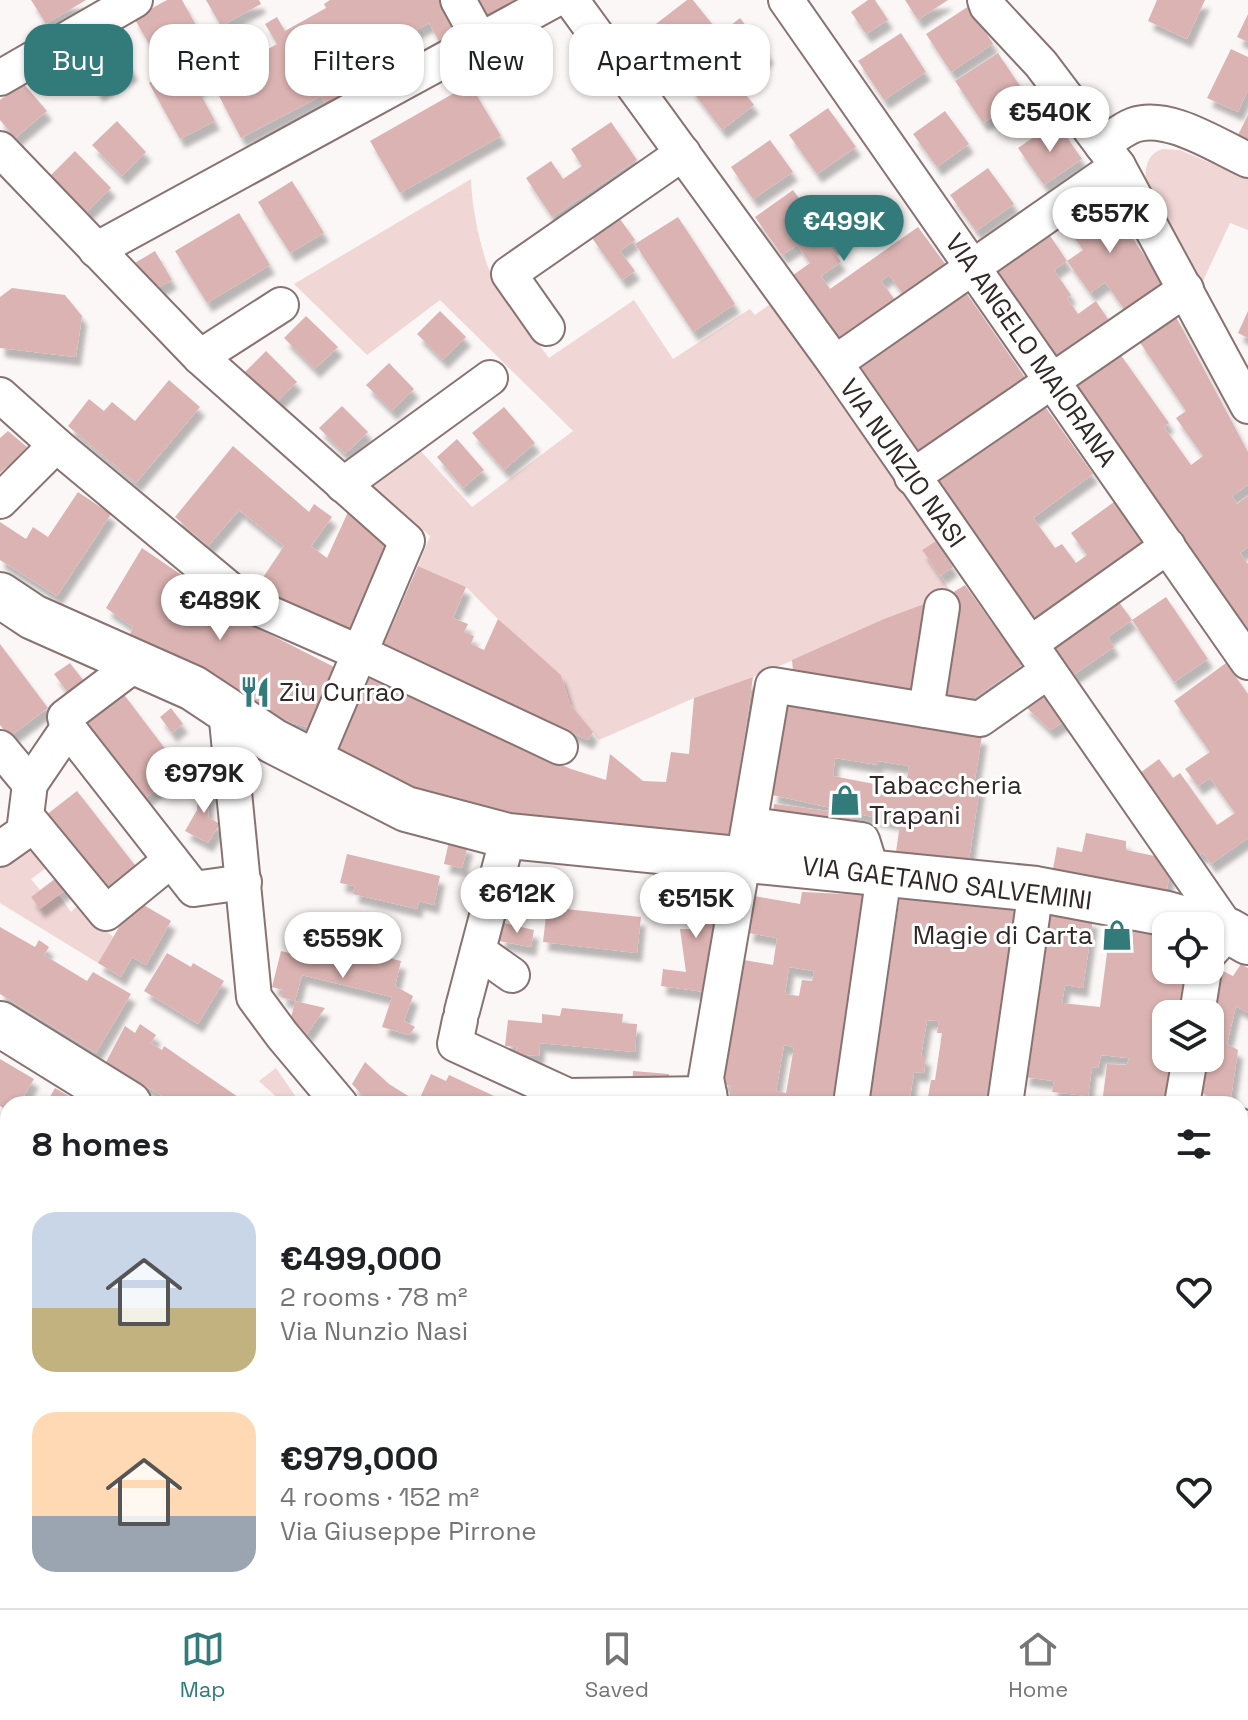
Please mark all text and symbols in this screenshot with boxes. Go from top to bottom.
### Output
chip: Buy [24,24,133,96]
chip: Rent [149,24,269,96]
chip: Filters [285,24,424,96]
chip: New [440,24,553,96]
chip: Apartment [569,24,770,96]
pin: €540K [994,86,1106,154]
text: €540K [1009,95,1091,129]
pin: €557K [1054,187,1166,255]
pin: €499K [788,195,900,263]
text: €557K [1070,196,1150,230]
text: €499K [803,204,885,238]
street label: VIA ANGELO MAIORANA [938,227,1124,473]
street label: VIA NUNZIO NASI [832,372,974,554]
pin: €489K [164,574,276,642]
text: €489K [179,583,261,617]
restaurant icon: Ziu Currao [238,675,272,709]
place label: Ziu Currao [279,675,405,709]
pin: €979K [148,747,260,815]
text: €979K [164,756,244,790]
place label: Tabaccheria Trapani [869,768,1022,832]
shop icon: Tabaccheria Trapani [828,783,862,817]
street label: VIA GAETANO SALVEMINI [800,848,1094,918]
pin: €612K [461,867,573,935]
pin: €515K [640,872,752,940]
text: €612K [478,876,556,910]
text: €515K [658,881,734,915]
pin: €559K [287,912,399,980]
map controls [1152,912,1224,1072]
button: locate [1152,912,1224,984]
place label: Magie di Carta [913,918,1093,952]
shop icon: Magie di Carta [1100,918,1134,952]
text: €559K [302,921,384,955]
button: layers [1152,1000,1224,1072]
icon: filters [1172,1122,1216,1166]
text: 8 homes [32,1123,169,1166]
text: €499,000 [280,1237,442,1280]
icon: home [96,1244,192,1340]
icon: heart [1172,1270,1216,1314]
text: 2 rooms · 78 m² [280,1280,467,1314]
text: Via Nunzio Nasi [280,1314,468,1348]
text: €979,000 [280,1437,439,1480]
icon: home [96,1444,192,1540]
icon: heart [1172,1470,1216,1514]
text: 4 rooms · 152 m² [280,1480,479,1514]
text: Via Giuseppe Pirrone [280,1514,537,1548]
tab: Map [180,1627,226,1703]
tab: Saved [585,1627,649,1703]
tab: Home [1008,1627,1068,1703]

